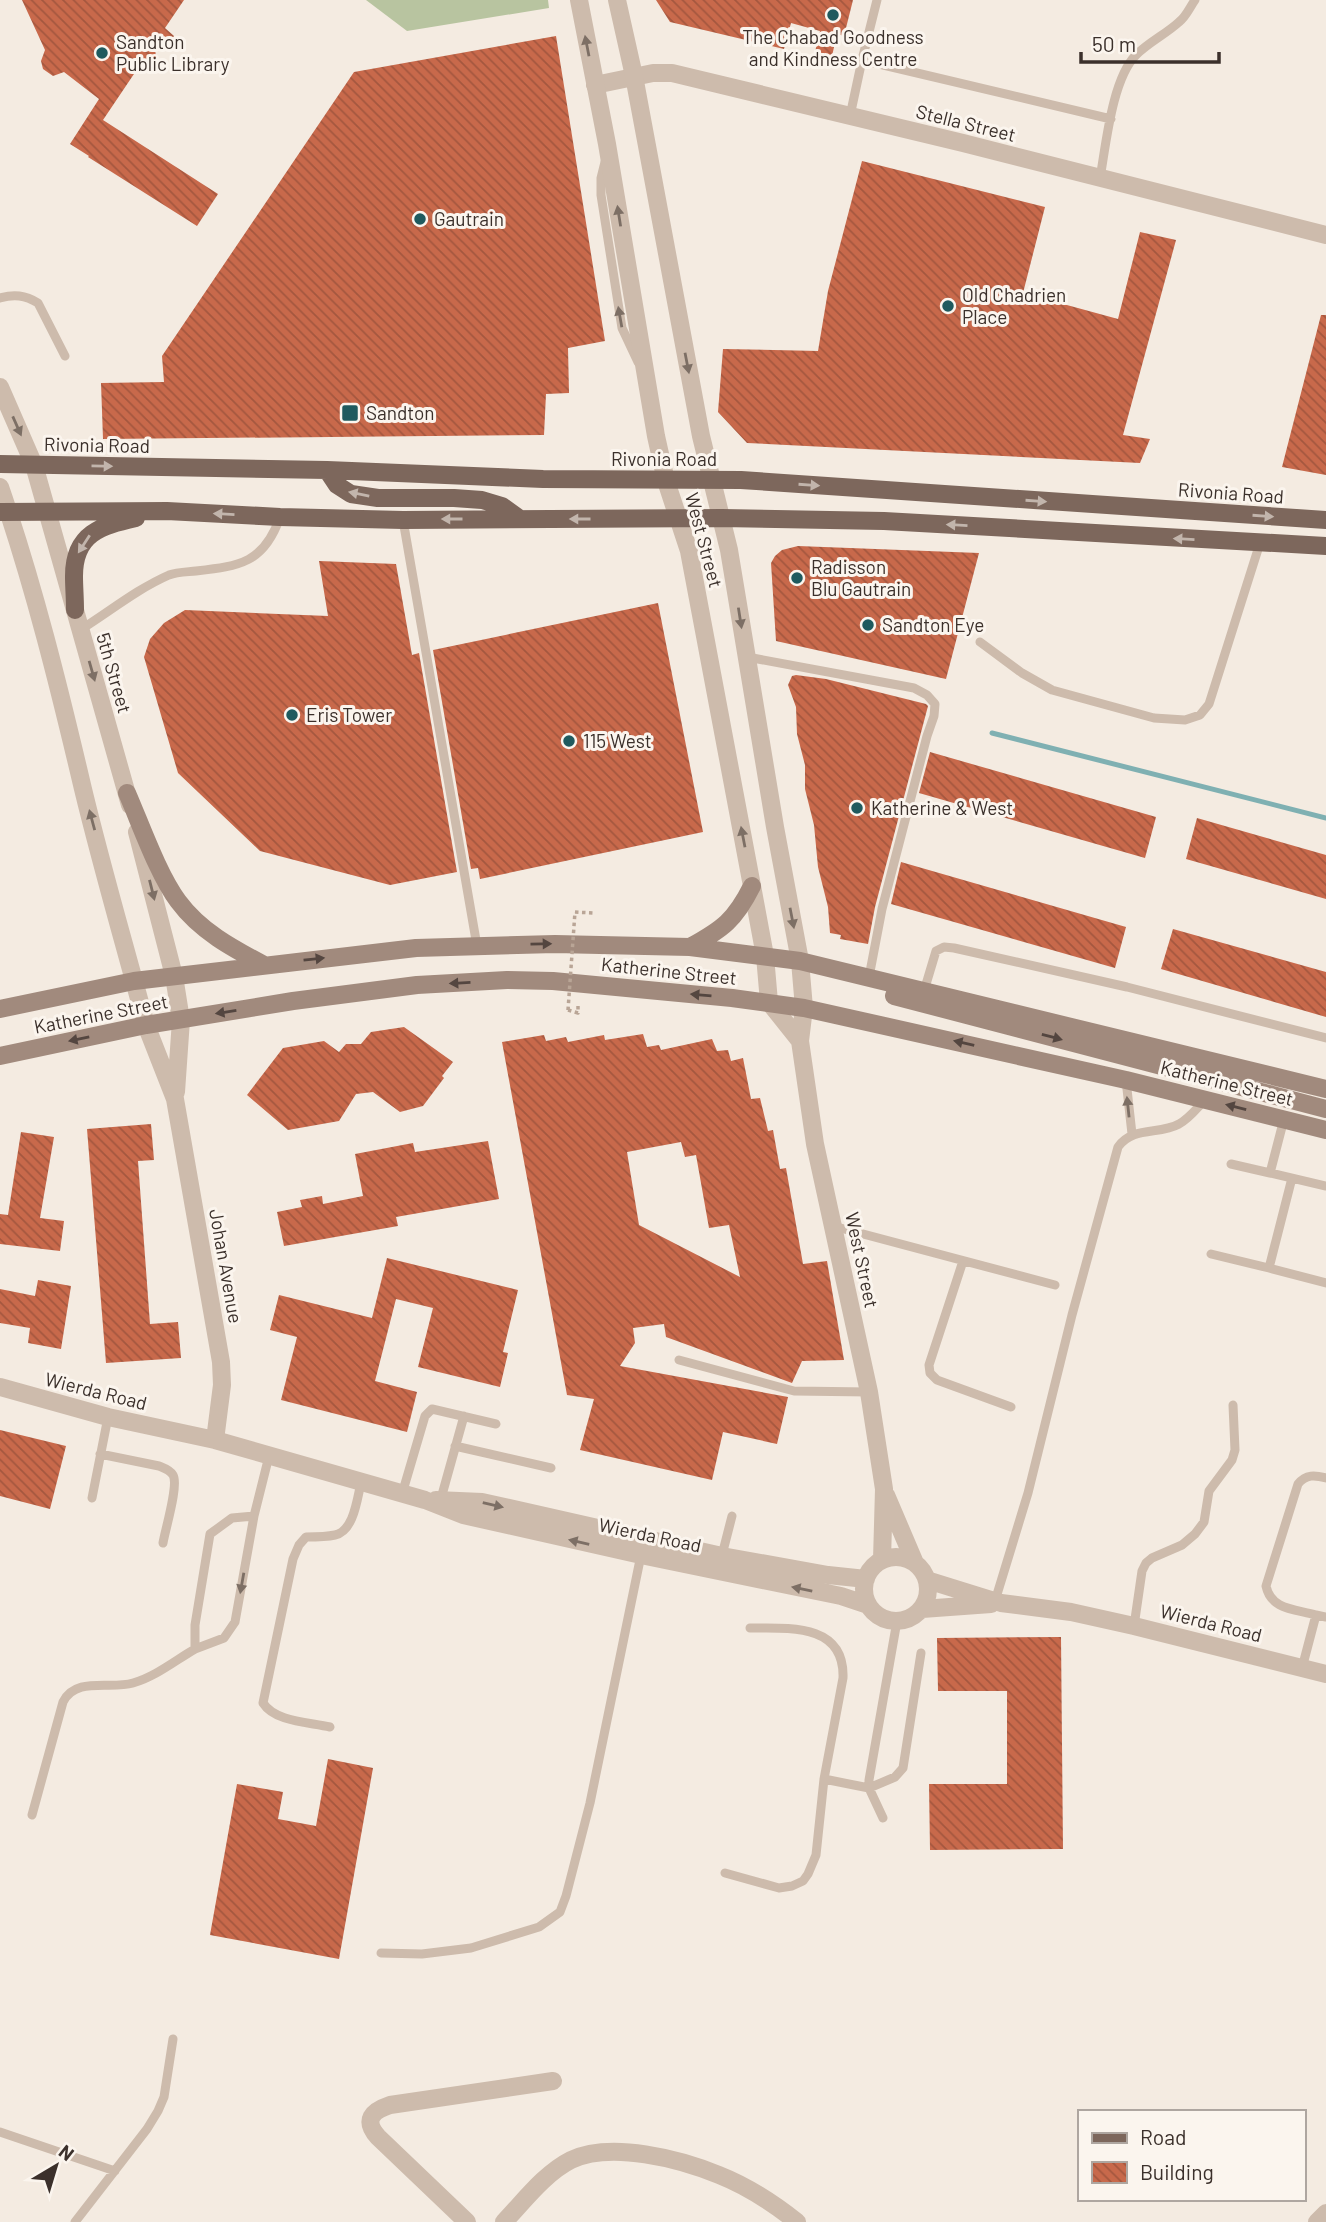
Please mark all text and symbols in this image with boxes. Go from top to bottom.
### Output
marker: The Chabad Goodness and Kindness Centre [825,7,841,23]
scale bar [1081,21,1219,65]
place label: The Chabad Goodness and Kindness Centre [742,25,924,70]
place label: Sandton Public Library [116,30,230,75]
text: 50 m [1092,31,1136,56]
one-way arrow [582,35,593,57]
marker: Sandton Public Library [94,45,110,61]
street label: Stella Street [914,99,1018,146]
one-way arrow [613,205,624,227]
place label: Gautrain [434,207,504,230]
marker: Gautrain [412,211,428,227]
place label: Old Chadrien Place [962,283,1066,328]
marker: Old Chadrien Place [940,298,956,314]
one-way arrow [614,306,625,328]
one-way arrow [681,352,692,374]
place label: Sandton [366,401,434,424]
marker: Sandton [340,403,360,423]
one-way arrow [11,416,23,436]
street label: Rivonia Road [44,432,150,457]
street label: Rivonia Road [611,447,717,470]
one-way arrow [92,461,114,472]
street label: Rivonia Road [1177,477,1285,508]
one-way arrow [798,480,820,491]
one-way arrow [348,489,370,500]
street label: West Street [681,490,728,590]
one-way arrow [1025,495,1047,506]
one-way arrow [212,508,234,519]
one-way arrow [1252,511,1274,522]
one-way arrow [440,513,462,525]
one-way arrow [569,513,591,525]
one-way arrow [946,520,968,531]
one-way arrow [1173,533,1195,544]
one-way arrow [77,535,91,553]
place label: Radisson Blu Gautrain [811,555,911,600]
marker: Radisson Blu Gautrain [789,570,805,586]
one-way arrow [735,607,746,629]
place label: Sandton Eye [882,613,984,636]
marker: Sandton Eye [860,617,876,633]
street label: 5th Street [92,630,137,716]
one-way arrow [87,661,97,682]
place label: Eris Tower [306,703,392,726]
marker: Eris Tower [284,707,300,723]
place label: 115 West [583,729,652,752]
marker: 115 West [561,733,577,749]
place label: Katherine & West [871,796,1013,819]
marker: Katherine & West [849,800,865,816]
one-way arrow [86,809,96,830]
one-way arrow [737,825,748,847]
one-way arrow [147,879,158,901]
one-way arrow [787,907,798,929]
one-way arrow [530,939,552,950]
street label: Katherine Street [600,952,738,989]
one-way arrow [304,953,326,964]
one-way arrow [449,978,471,989]
street label: Katherine Street [32,989,170,1038]
one-way arrow [690,989,712,1000]
one-way arrow [215,1007,237,1018]
one-way arrow [1041,1032,1063,1043]
one-way arrow [68,1034,90,1045]
one-way arrow [953,1038,975,1049]
street label: Katherine Street [1158,1055,1296,1110]
one-way arrow [1123,1096,1134,1118]
one-way arrow [1225,1101,1247,1112]
street label: Johan Avenue [205,1207,248,1325]
street label: West Street [841,1210,884,1310]
street label: Wierda Road [43,1367,150,1414]
one-way arrow [482,1500,504,1511]
street label: Wierda Road [597,1512,704,1557]
one-way arrow [568,1536,590,1547]
one-way arrow [236,1572,247,1594]
one-way arrow [791,1583,813,1594]
street label: Wierda Road [1158,1599,1265,1646]
legend [1078,2110,1305,2201]
text: Road [1140,2124,1186,2149]
north arrow [21,2131,91,2201]
text: N [55,2139,79,2165]
text: Building [1140,2159,1214,2184]

